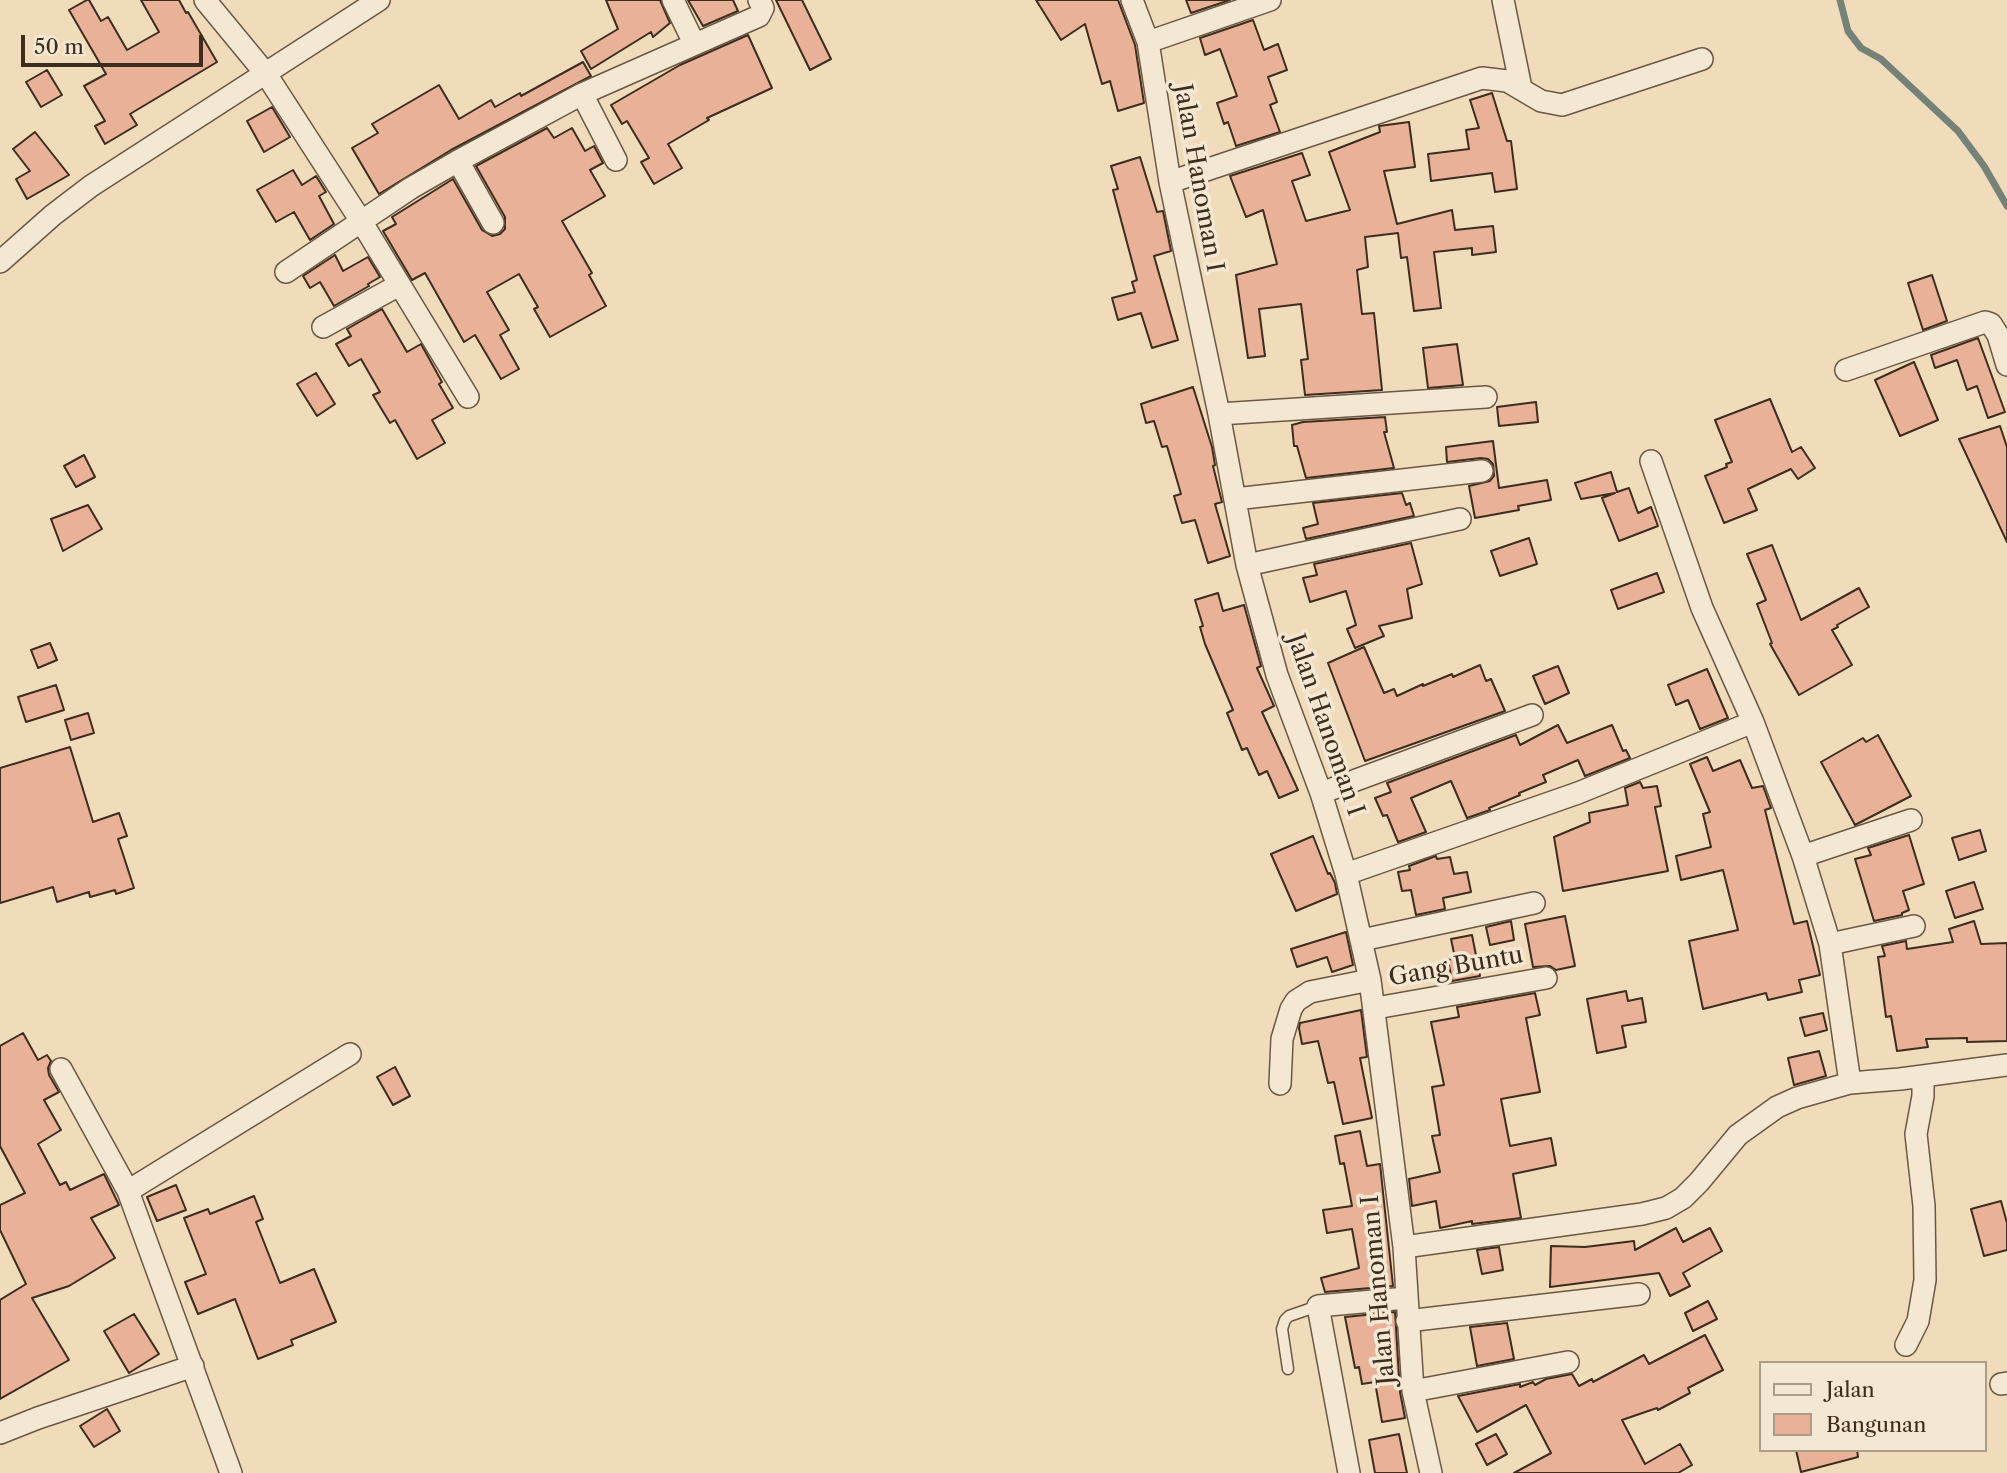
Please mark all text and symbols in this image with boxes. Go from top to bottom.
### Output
scale bar [24,21,206,65]
text: 50 m [34,34,84,59]
street label: Jalan Hanoman I [1167,82,1229,274]
street label: Jalan Hanoman I [1280,630,1370,820]
street label: Gang Buntu [1387,941,1525,993]
street label: Jalan Hanoman I [1356,1194,1402,1386]
legend [1758,1361,1986,1452]
text: Jalan [1826,1377,1875,1402]
text: Bangunan [1826,1412,1926,1437]

